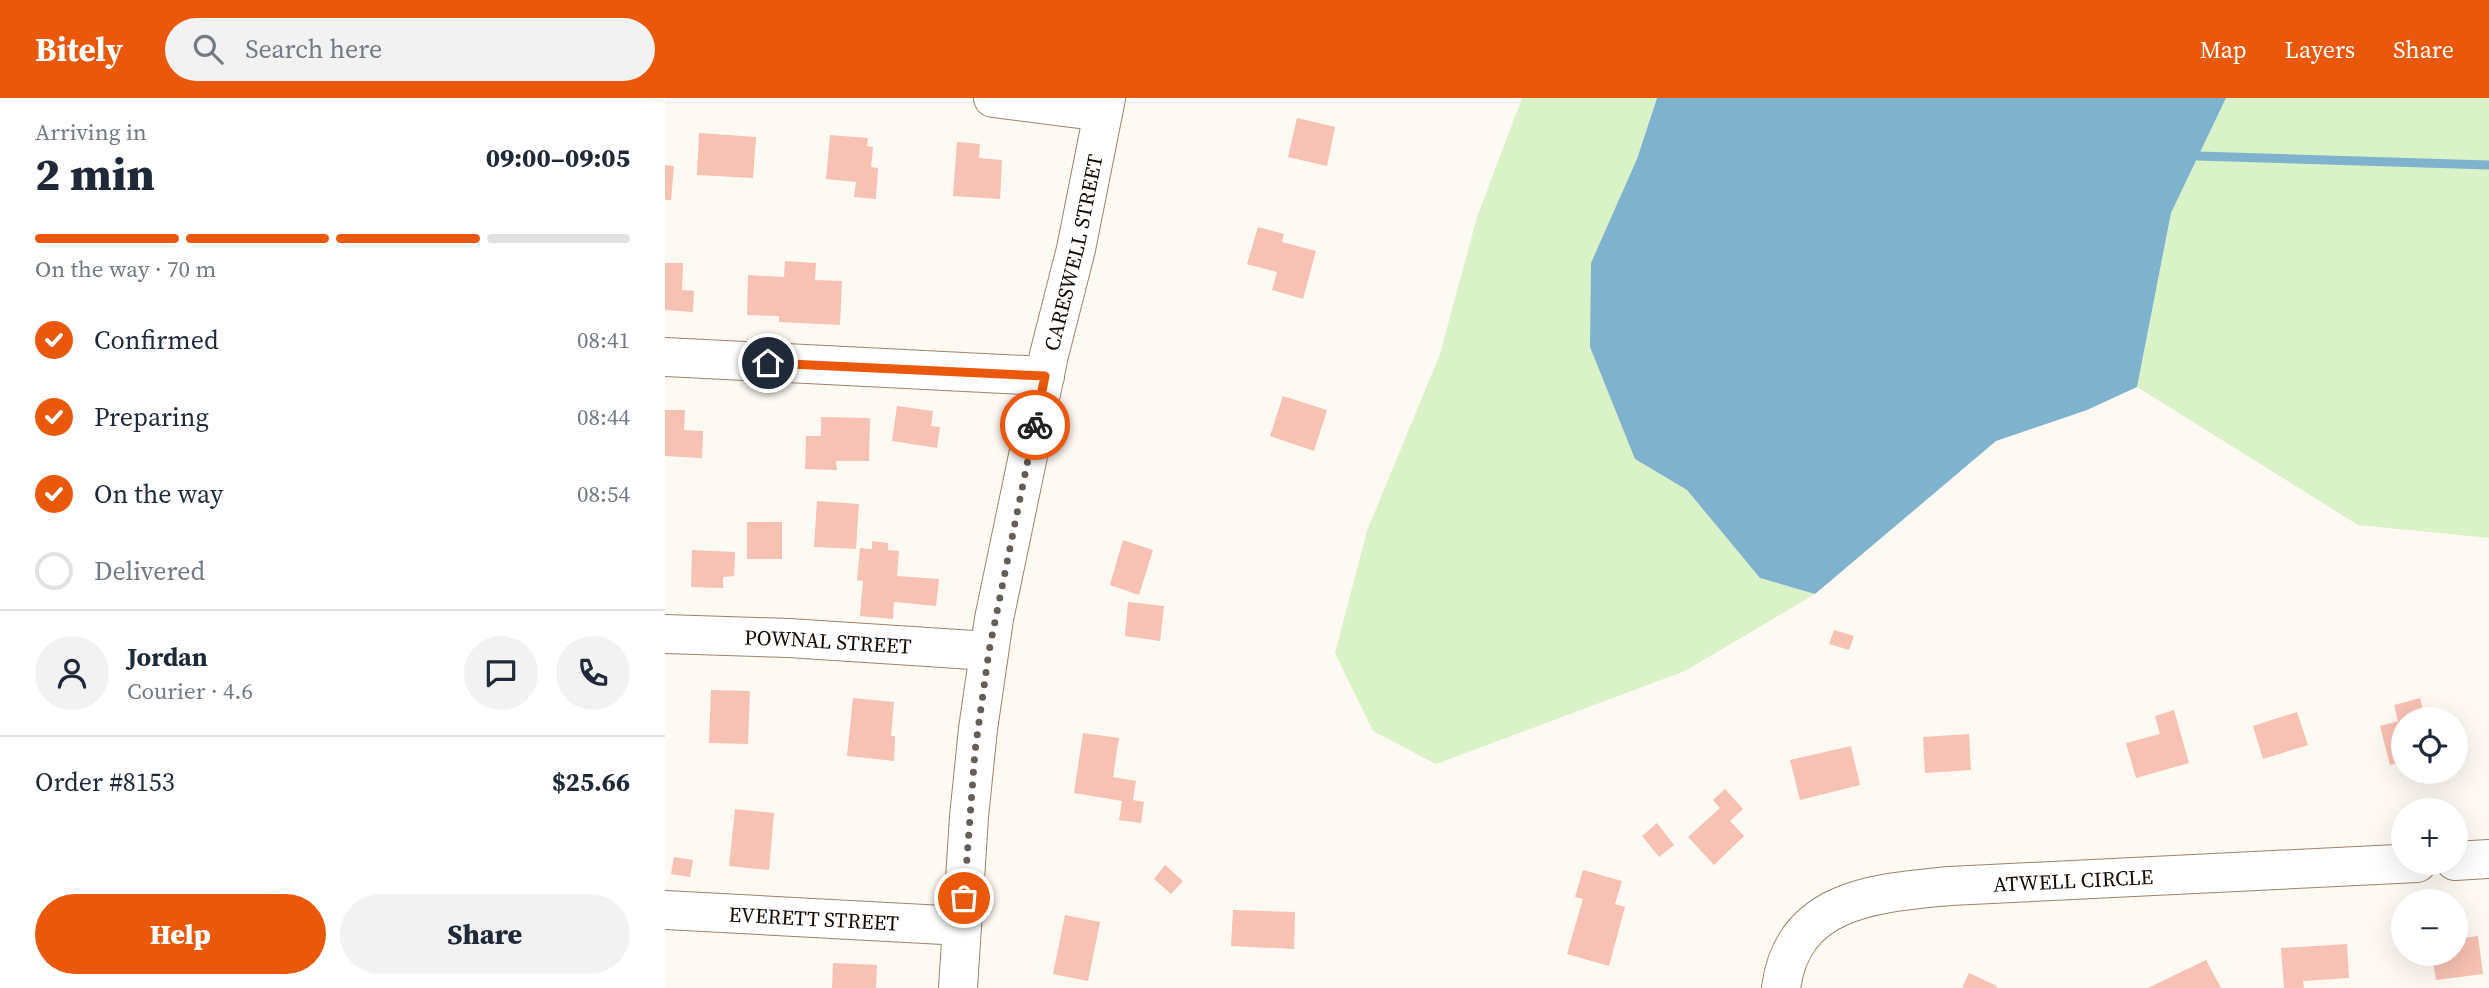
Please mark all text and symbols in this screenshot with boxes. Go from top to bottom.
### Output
search box [165,18,655,81]
text: Bitely [35,27,123,72]
icon: search [189,30,227,68]
text: Search here [245,31,382,67]
text: Map [2200,33,2247,66]
text: Layers [2285,33,2355,66]
text: Share [2393,33,2454,66]
text: Arriving in [35,116,147,148]
text: 09:00–09:05 [486,140,630,176]
text: 2 min [35,142,155,205]
street label: CARESWELL STREET [1036,151,1109,354]
text: On the way · 70 m [35,253,216,285]
icon: check [35,321,73,359]
text: Confirmed [94,322,219,358]
text: 08:41 [577,324,630,356]
pin [738,333,798,393]
icon: home [749,344,787,382]
courier [1000,390,1070,460]
icon: check [35,398,73,436]
text: Preparing [94,399,209,435]
text: 08:44 [577,401,630,433]
icon: bike [1016,406,1054,444]
icon: check [35,475,73,513]
text: On the way [94,476,223,512]
text: 08:54 [577,478,630,510]
text: Delivered [94,553,205,589]
street label: POWNAL STREET [744,622,913,660]
button: person [35,636,109,710]
button: chat [464,636,538,710]
button: phone [556,636,630,710]
text: Jordan [127,639,208,675]
text: Courier · 4.6 [127,675,253,707]
map controls [2391,707,2468,966]
button: locate [2391,707,2468,784]
text: Order #8153 [35,764,175,800]
text: $25.66 [552,764,630,800]
button: + [2391,798,2468,875]
street label: ATWELL CIRCLE [1992,862,2154,898]
pin [934,868,994,928]
icon: bag [945,879,983,917]
button: − [2391,889,2468,966]
button: Help [35,894,326,974]
button: Share [340,894,630,974]
street label: EVERETT STREET [728,899,900,937]

